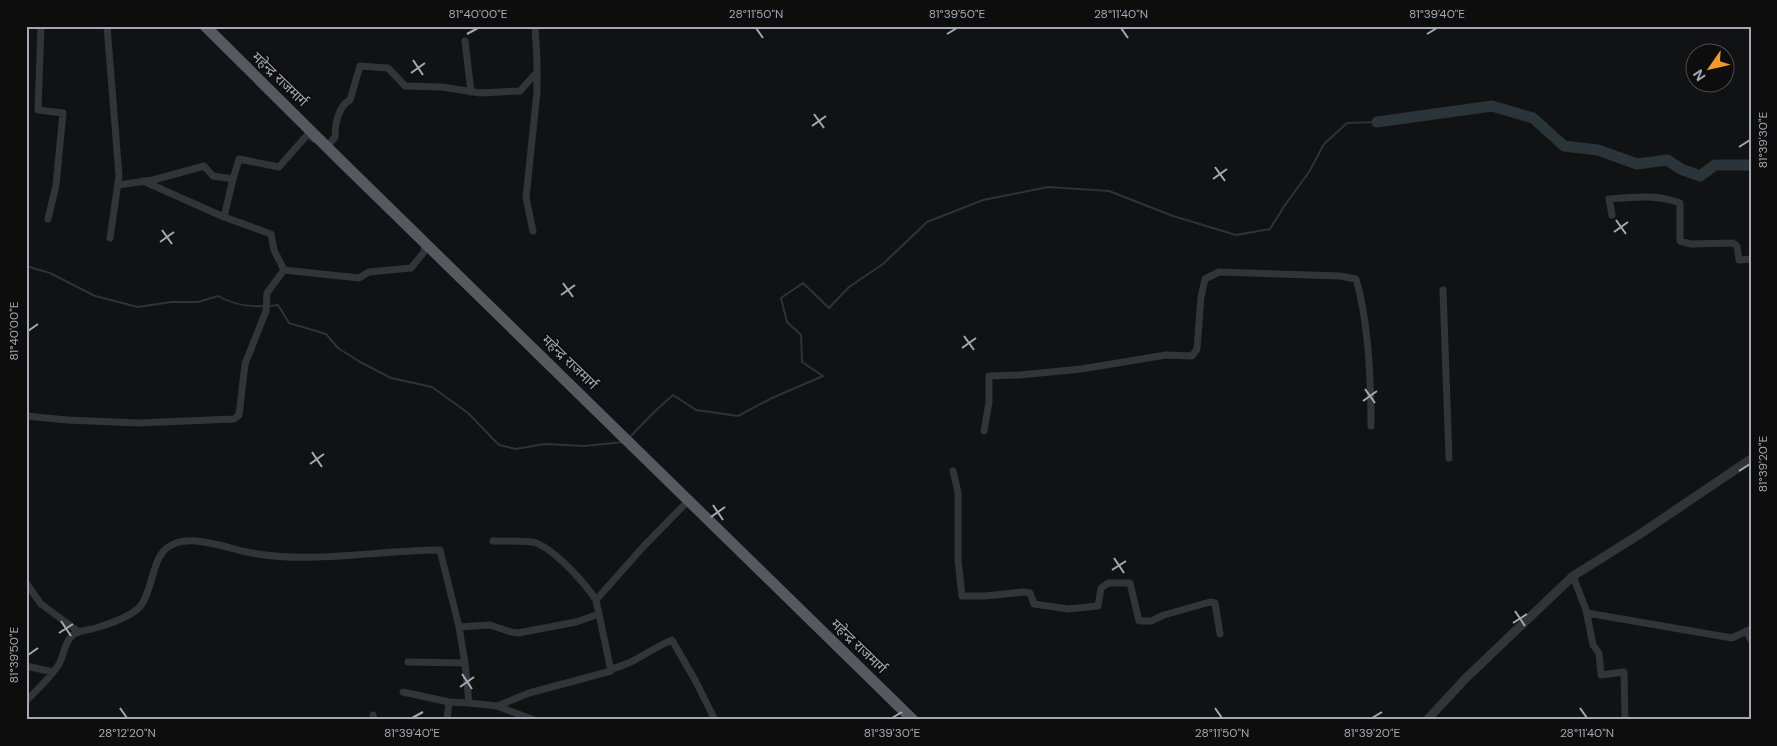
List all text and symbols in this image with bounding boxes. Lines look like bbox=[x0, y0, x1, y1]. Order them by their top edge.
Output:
text: 81°40'00"E bbox=[448, 6, 508, 22]
text: 28°11'50"N bbox=[729, 6, 783, 22]
text: 81°39'50"E bbox=[929, 6, 985, 22]
text: 28°11'40"N bbox=[1094, 6, 1148, 22]
text: 81°39'40"E bbox=[1409, 6, 1465, 22]
north arrow bbox=[1684, 42, 1734, 92]
street label: महेन्द्र राजमार्ग bbox=[248, 48, 313, 111]
text: N bbox=[1689, 66, 1710, 85]
text: 81°39'30"E bbox=[1755, 111, 1771, 168]
text: 81°40'00"E bbox=[6, 301, 22, 361]
street label: महेन्द्र राजमार्ग bbox=[538, 331, 603, 394]
text: 81°39'20"E bbox=[1755, 436, 1771, 492]
street label: महेन्द्र राजमार्ग bbox=[827, 615, 892, 678]
text: 81°39'50"E bbox=[6, 627, 22, 683]
text: 28°12'20"N bbox=[98, 725, 156, 741]
text: 81°39'40"E bbox=[384, 725, 440, 741]
text: 81°39'30"E bbox=[864, 725, 921, 741]
text: 28°11'50"N bbox=[1195, 725, 1249, 741]
text: 81°39'20"E bbox=[1344, 725, 1400, 741]
text: 28°11'40"N bbox=[1560, 725, 1614, 741]

